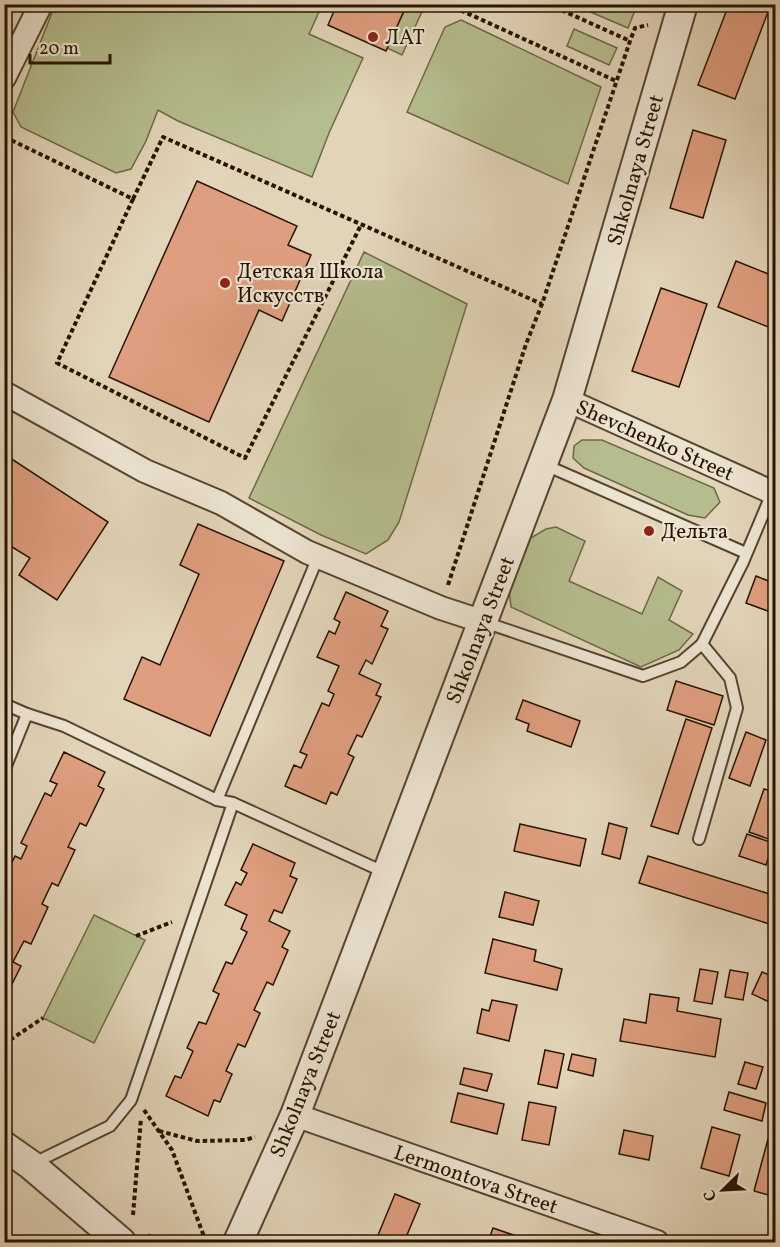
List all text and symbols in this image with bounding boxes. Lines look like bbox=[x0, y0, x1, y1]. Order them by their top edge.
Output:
place label: ЛАТ bbox=[385, 24, 425, 53]
scale bar bbox=[30, 27, 110, 65]
marker: ЛАТ bbox=[366, 30, 380, 44]
text: 20 m bbox=[39, 37, 79, 62]
street label: Shkolnaya Street bbox=[601, 91, 672, 249]
place label: Детская Школа Искусств bbox=[237, 258, 384, 311]
marker: Детская Школа Искусств bbox=[218, 276, 232, 290]
street label: Shevchenko Street bbox=[571, 394, 738, 489]
place label: Дельта bbox=[661, 518, 728, 547]
marker: Дельта bbox=[642, 524, 656, 538]
street label: Shkolnaya Street bbox=[440, 553, 523, 709]
street label: Shkolnaya Street bbox=[264, 1007, 349, 1162]
street label: Lermontova Street bbox=[390, 1139, 561, 1222]
north arrow bbox=[693, 1160, 753, 1220]
text: С bbox=[699, 1186, 723, 1204]

